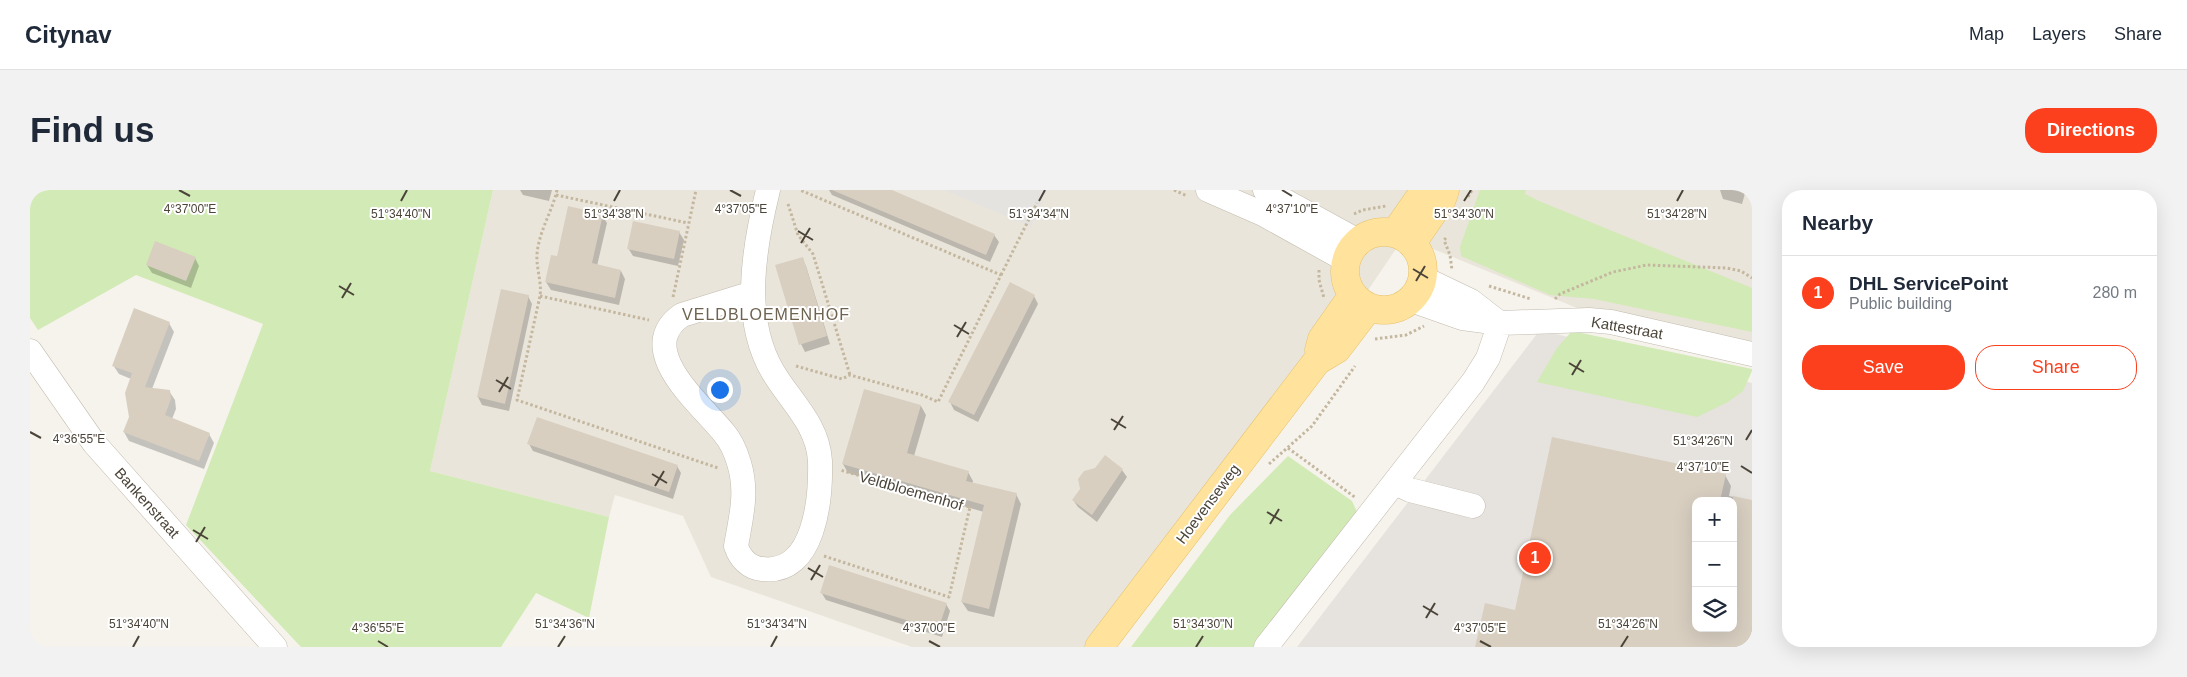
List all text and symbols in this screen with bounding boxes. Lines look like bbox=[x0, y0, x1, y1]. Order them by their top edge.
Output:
text: Citynav bbox=[25, 21, 112, 48]
text: Map bbox=[1969, 24, 2004, 44]
text: Layers bbox=[2032, 24, 2086, 44]
text: Share bbox=[2114, 24, 2162, 44]
button: Directions bbox=[2025, 108, 2157, 153]
text: Find us bbox=[30, 110, 154, 149]
text: 4°37'00"E bbox=[164, 202, 216, 216]
text: 4°37'05"E bbox=[715, 202, 767, 216]
text: 4°37'10"E bbox=[1266, 202, 1318, 216]
text: 51°34'40"N bbox=[371, 207, 431, 221]
text: 51°34'38"N bbox=[584, 207, 644, 221]
text: 51°34'34"N bbox=[1009, 207, 1069, 221]
text: 51°34'30"N bbox=[1434, 207, 1494, 221]
text: 51°34'28"N bbox=[1647, 207, 1707, 221]
text: Nearby bbox=[1802, 211, 1873, 234]
text: DHL ServicePoint bbox=[1849, 273, 2008, 294]
text: 1 bbox=[1814, 284, 1822, 301]
text: 280 m bbox=[2093, 284, 2137, 301]
text: Public building bbox=[1849, 295, 1952, 312]
district label: VELDBLOEMENHOF bbox=[682, 306, 850, 323]
street label: Kattestraat bbox=[1590, 313, 1665, 342]
button: Save bbox=[1802, 345, 1965, 390]
button: Share bbox=[1975, 345, 2137, 390]
your location bbox=[707, 377, 733, 403]
text: 4°36'55"E bbox=[53, 432, 105, 446]
text: 51°34'26"N bbox=[1673, 434, 1733, 448]
text: 4°37'10"E bbox=[1677, 460, 1729, 474]
street label: Hoevenseweg bbox=[1172, 461, 1243, 547]
street label: Bankenstraat bbox=[111, 464, 184, 542]
street label: Veldbloemenhof bbox=[857, 468, 966, 514]
map controls bbox=[1692, 497, 1737, 632]
button: + bbox=[1692, 497, 1737, 542]
pin: 1 bbox=[1519, 539, 1551, 577]
button: − bbox=[1692, 542, 1737, 587]
button: layers bbox=[1692, 587, 1737, 632]
text: 51°34'40"N bbox=[109, 617, 169, 631]
text: 51°34'36"N bbox=[535, 617, 595, 631]
text: 51°34'34"N bbox=[747, 617, 807, 631]
text: 51°34'30"N bbox=[1173, 617, 1233, 631]
text: 51°34'26"N bbox=[1598, 617, 1658, 631]
text: 4°36'55"E bbox=[352, 621, 404, 635]
text: 4°37'00"E bbox=[903, 621, 955, 635]
text: 4°37'05"E bbox=[1454, 621, 1506, 635]

